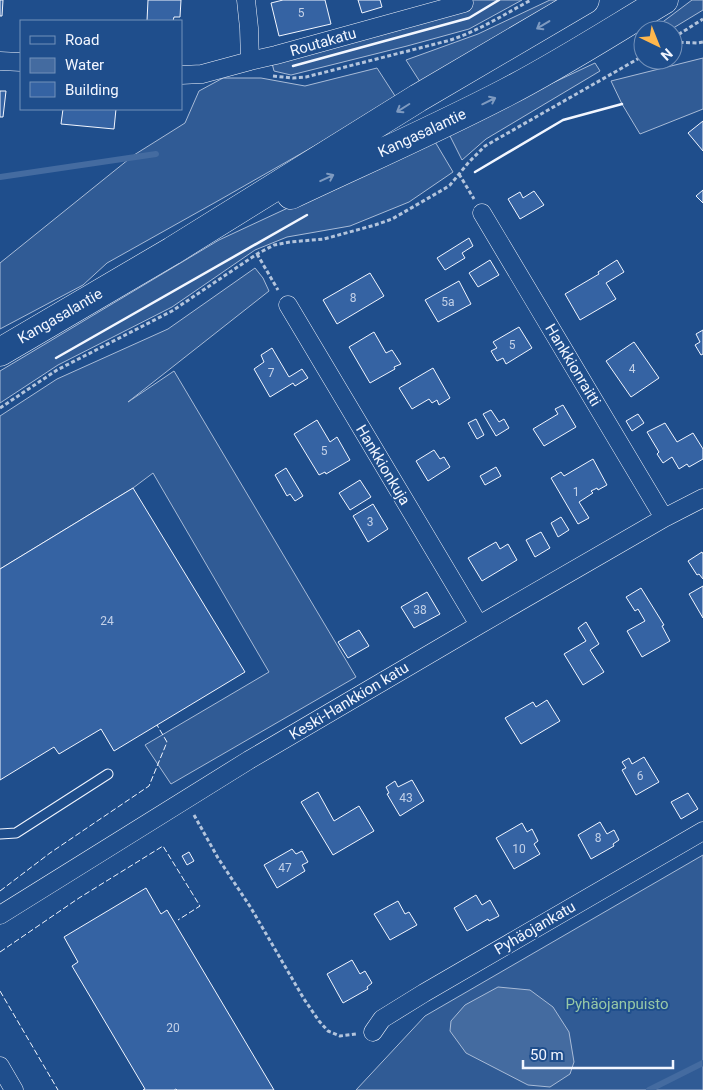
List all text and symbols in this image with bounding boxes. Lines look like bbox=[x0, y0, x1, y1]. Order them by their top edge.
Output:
house number: 5 bbox=[298, 6, 305, 20]
legend bbox=[20, 20, 182, 110]
one-way arrow bbox=[537, 20, 551, 30]
north arrow bbox=[633, 20, 683, 70]
street label: Routakatu bbox=[288, 24, 358, 60]
text: Road bbox=[65, 31, 99, 49]
text: N bbox=[658, 45, 676, 64]
text: Water bbox=[65, 56, 104, 74]
text: Building bbox=[65, 81, 119, 99]
one-way arrow bbox=[481, 96, 496, 105]
one-way arrow bbox=[397, 103, 411, 113]
street label: Kangasalantie bbox=[375, 105, 469, 161]
one-way arrow bbox=[319, 173, 334, 182]
street label: Kangasalantie bbox=[14, 284, 106, 348]
house number: 8 bbox=[350, 291, 357, 305]
house number: 5a bbox=[441, 295, 455, 309]
street label: Hankkionraitti bbox=[541, 321, 605, 409]
house number: 5 bbox=[509, 338, 516, 352]
house number: 4 bbox=[629, 362, 636, 376]
house number: 7 bbox=[268, 366, 275, 380]
street label: Hankkionkuja bbox=[352, 422, 414, 508]
house number: 5 bbox=[321, 444, 328, 458]
house number: 1 bbox=[573, 485, 579, 499]
house number: 3 bbox=[367, 515, 373, 529]
house number: 38 bbox=[413, 603, 427, 617]
house number: 24 bbox=[100, 614, 114, 628]
street label: Keski-Hankkion katu bbox=[286, 658, 412, 744]
house number: 6 bbox=[637, 769, 644, 783]
house number: 43 bbox=[399, 791, 413, 805]
house number: 8 bbox=[595, 831, 602, 845]
house number: 10 bbox=[512, 842, 526, 856]
house number: 47 bbox=[278, 861, 292, 875]
street label: Pyhäojankatu bbox=[491, 898, 579, 958]
park label: Pyhäojanpuisto bbox=[565, 995, 669, 1013]
house number: 20 bbox=[166, 1021, 180, 1035]
scale bar bbox=[523, 1038, 673, 1070]
text: 50 m bbox=[530, 1046, 564, 1064]

